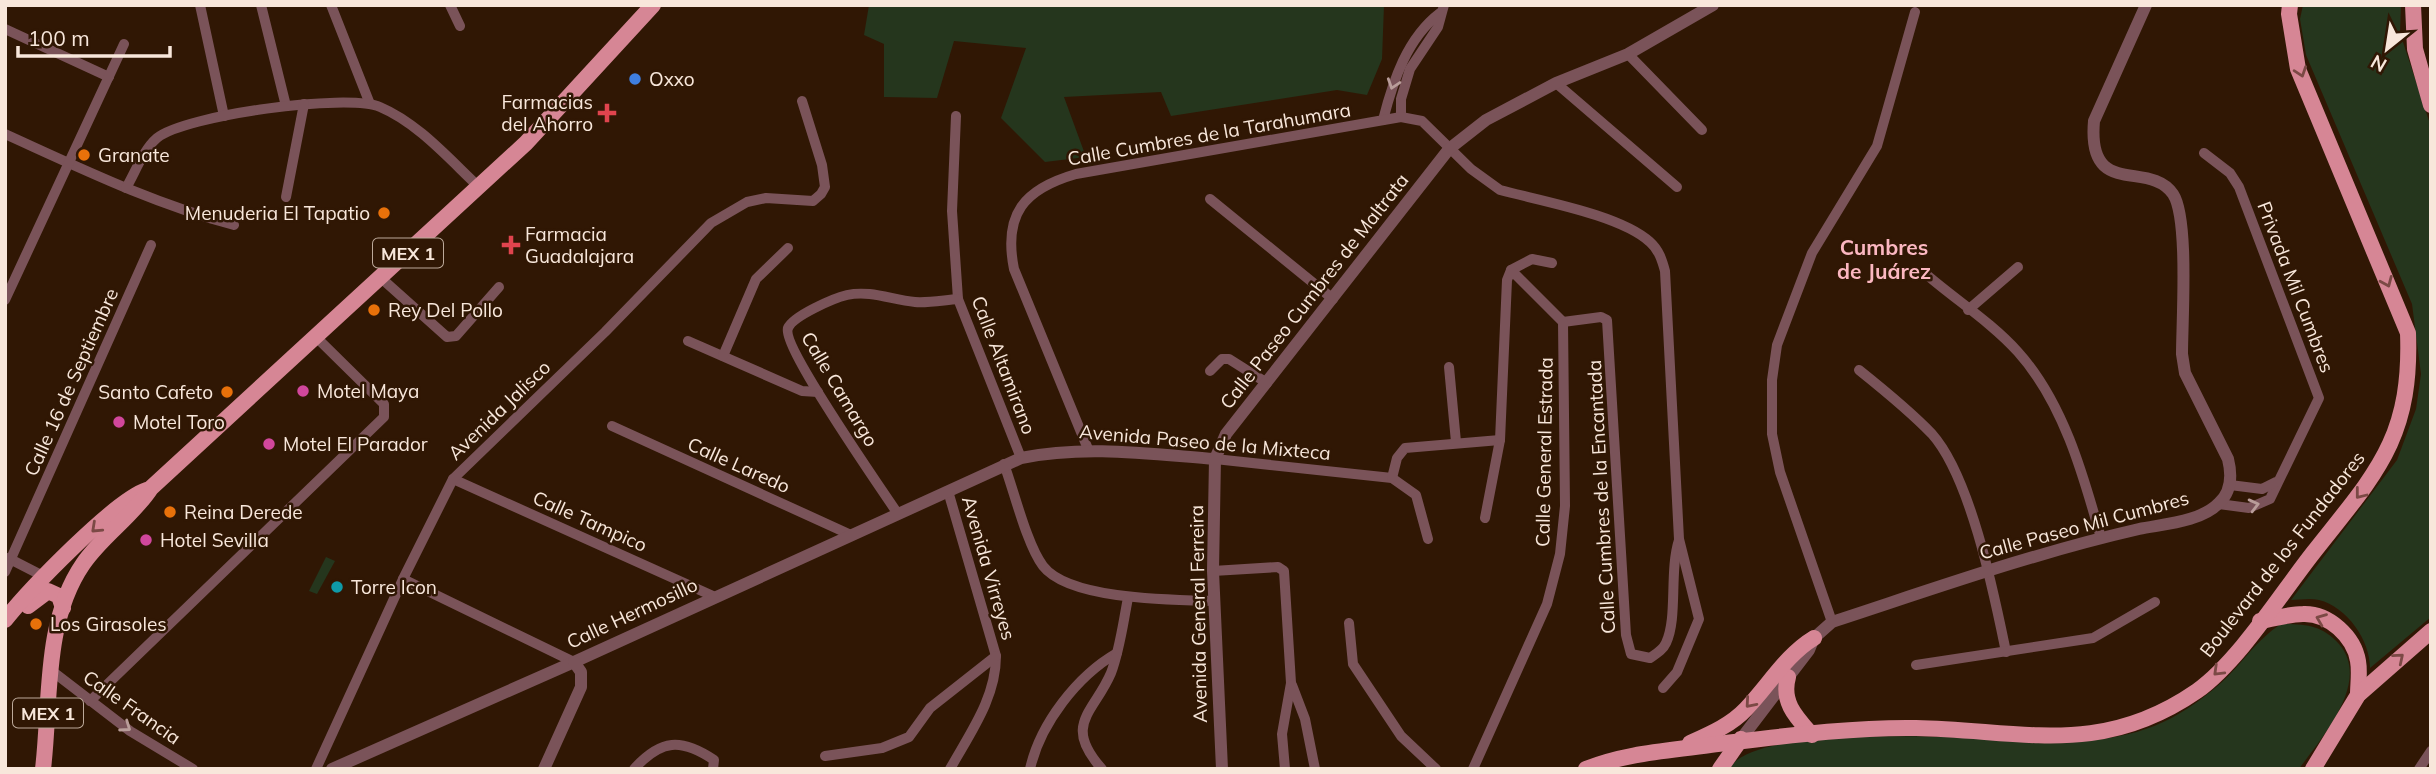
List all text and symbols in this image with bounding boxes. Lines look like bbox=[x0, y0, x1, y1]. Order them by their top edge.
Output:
scale bar bbox=[18, 14, 170, 58]
north arrow bbox=[2352, 14, 2422, 84]
text: 100 m bbox=[28, 25, 90, 51]
text: N bbox=[2366, 50, 2391, 78]
one-way arrow bbox=[2292, 66, 2307, 78]
place label: Oxxo bbox=[649, 67, 695, 91]
marker: Oxxo bbox=[627, 71, 643, 87]
one-way arrow bbox=[1387, 78, 1402, 90]
place label: Farmacias del Ahorro bbox=[501, 90, 593, 136]
street label: Calle Cumbres de la Tarahumara bbox=[1065, 97, 1353, 171]
marker: Farmacias del Ahorro bbox=[599, 105, 615, 121]
place label: Granate bbox=[98, 143, 170, 167]
marker: Granate bbox=[76, 147, 92, 163]
street label: Calle Paseo Cumbres de Maltrata bbox=[1215, 168, 1413, 414]
street label: Privada Mil Cumbres bbox=[2252, 198, 2340, 376]
place label: Menuderia El Tapatio bbox=[185, 201, 370, 225]
marker: Menuderia El Tapatio bbox=[376, 205, 392, 221]
place label: Farmacia Guadalajara bbox=[525, 222, 634, 268]
district label: Cumbres de Juárez bbox=[1837, 234, 1931, 284]
marker: Farmacia Guadalajara bbox=[503, 237, 519, 253]
road number: MEX 1 bbox=[373, 239, 443, 268]
one-way arrow bbox=[2379, 275, 2393, 288]
street label: Calle 16 de Septiembre bbox=[19, 284, 123, 480]
street label: Calle Altamirano bbox=[967, 292, 1041, 438]
place label: Rey Del Pollo bbox=[388, 298, 503, 322]
marker: Rey Del Pollo bbox=[366, 302, 382, 318]
street label: Calle Camargo bbox=[796, 327, 884, 451]
street label: Avenida Jalisco bbox=[443, 355, 555, 465]
street label: Calle General Estrada bbox=[1530, 357, 1558, 547]
street label: Calle Cumbres de la Encantada bbox=[1582, 359, 1620, 635]
place label: Motel Maya bbox=[317, 379, 419, 403]
place label: Santo Cafeto bbox=[98, 380, 213, 404]
marker: Motel Maya bbox=[295, 383, 311, 399]
marker: Santo Cafeto bbox=[219, 384, 235, 400]
place label: Motel Toro bbox=[133, 410, 225, 434]
marker: Motel Toro bbox=[111, 414, 127, 430]
street label: Avenida Paseo de la Mixteca bbox=[1078, 419, 1332, 465]
place label: Motel El Parador bbox=[283, 432, 428, 456]
street label: Calle Laredo bbox=[684, 432, 794, 498]
marker: Motel El Parador bbox=[261, 436, 277, 452]
street label: Boulevard de los Fundadores bbox=[2194, 446, 2370, 662]
street label: Calle Tampico bbox=[529, 485, 651, 557]
street label: Calle Paseo Mil Cumbres bbox=[1977, 485, 2191, 565]
one-way arrow bbox=[2355, 486, 2368, 498]
street label: Avenida Virreyes bbox=[957, 493, 1021, 643]
one-way arrow bbox=[2248, 499, 2260, 514]
place label: Reina Derede bbox=[184, 500, 303, 524]
marker: Reina Derede bbox=[162, 504, 178, 520]
street label: Avenida General Ferreira bbox=[1184, 505, 1212, 723]
one-way arrow bbox=[91, 520, 104, 532]
place label: Hotel Sevilla bbox=[160, 528, 269, 552]
marker: Hotel Sevilla bbox=[138, 532, 154, 548]
street label: Calle Hermosillo bbox=[563, 572, 701, 654]
place label: Torre Icon bbox=[351, 575, 437, 599]
marker: Torre Icon bbox=[329, 579, 345, 595]
place label: Los Girasoles bbox=[50, 612, 167, 636]
one-way arrow bbox=[2316, 613, 2328, 627]
marker: Los Girasoles bbox=[28, 616, 44, 632]
one-way arrow bbox=[2390, 654, 2403, 666]
one-way arrow bbox=[2213, 663, 2226, 676]
street label: Calle Francia bbox=[79, 665, 185, 749]
one-way arrow bbox=[1746, 695, 1758, 708]
road number: MEX 1 bbox=[13, 698, 83, 728]
one-way arrow bbox=[118, 719, 131, 731]

